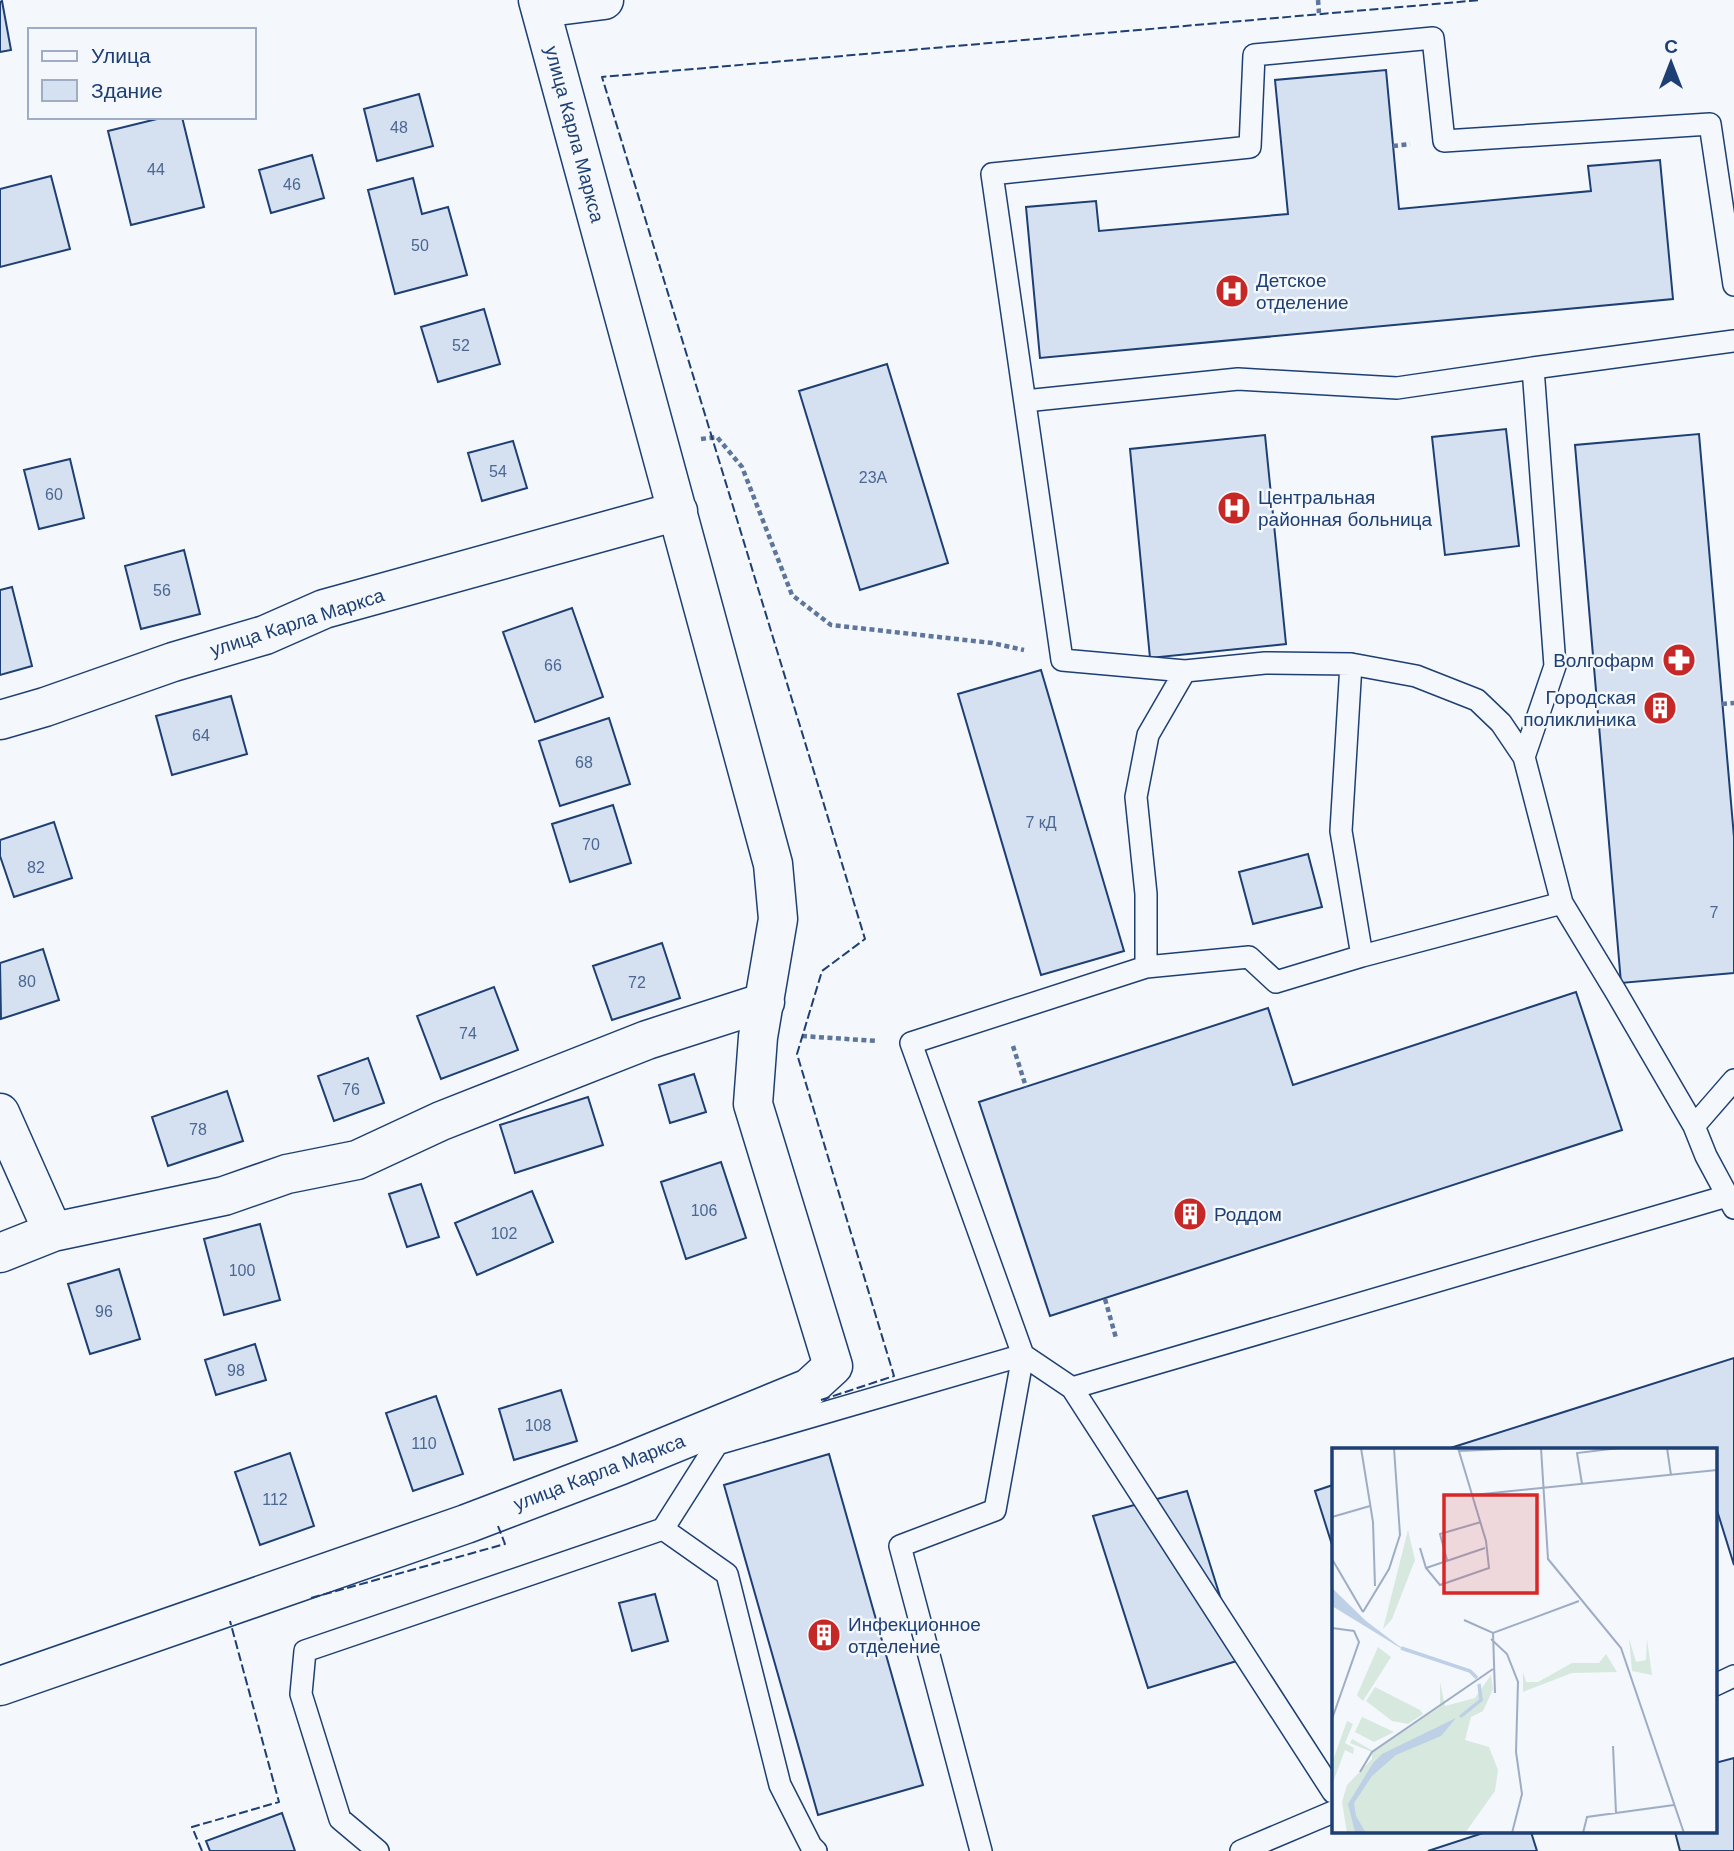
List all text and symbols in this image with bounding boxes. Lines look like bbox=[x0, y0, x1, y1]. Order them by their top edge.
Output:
legend bbox=[28, 28, 256, 119]
north arrow bbox=[1636, 28, 1706, 98]
text: С bbox=[1664, 36, 1678, 57]
text: Улица bbox=[91, 44, 151, 67]
street label: улица Карла Маркса bbox=[541, 44, 608, 225]
text: Здание bbox=[91, 79, 163, 102]
house number: 48 bbox=[390, 119, 408, 136]
house number: 44 bbox=[147, 161, 165, 178]
house number: 46 bbox=[283, 176, 301, 193]
house number: 50 bbox=[411, 237, 429, 254]
place label: Детское отделение bbox=[1256, 270, 1349, 313]
hospital icon: Детское отделение bbox=[1213, 272, 1251, 310]
house number: 52 bbox=[452, 337, 470, 354]
house number: 54 bbox=[489, 463, 507, 480]
house number: 23А bbox=[859, 469, 888, 486]
house number: 60 bbox=[45, 486, 63, 503]
place label: Центральная районная больница bbox=[1258, 487, 1432, 530]
hospital icon: Центральная районная больница bbox=[1215, 489, 1253, 527]
house number: 56 bbox=[153, 582, 171, 599]
street label: улица Карла Маркса bbox=[207, 584, 387, 661]
pharmacy icon: Волгофарм bbox=[1660, 641, 1698, 679]
place label: Волгофарм bbox=[1553, 650, 1654, 671]
house number: 66 bbox=[544, 657, 562, 674]
place label: Городская поликлиника bbox=[1523, 687, 1636, 730]
building icon: Городская поликлиника bbox=[1641, 689, 1679, 727]
house number: 64 bbox=[192, 727, 210, 744]
house number: 68 bbox=[575, 754, 593, 771]
house number: 7 кД bbox=[1025, 814, 1057, 831]
house number: 70 bbox=[582, 836, 600, 853]
house number: 82 bbox=[27, 859, 45, 876]
house number: 7 bbox=[1710, 904, 1719, 921]
house number: 80 bbox=[18, 973, 36, 990]
house number: 72 bbox=[628, 974, 646, 991]
house number: 74 bbox=[459, 1025, 477, 1042]
house number: 76 bbox=[342, 1081, 360, 1098]
house number: 78 bbox=[189, 1121, 207, 1138]
building icon: Роддом bbox=[1171, 1195, 1209, 1233]
house number: 106 bbox=[691, 1202, 717, 1219]
place label: Роддом bbox=[1214, 1204, 1282, 1225]
house number: 102 bbox=[491, 1225, 517, 1242]
house number: 100 bbox=[229, 1262, 255, 1279]
house number: 96 bbox=[95, 1303, 113, 1320]
house number: 98 bbox=[227, 1362, 245, 1379]
house number: 108 bbox=[525, 1417, 551, 1434]
street label: улица Карла Маркса bbox=[511, 1430, 688, 1515]
house number: 110 bbox=[411, 1435, 437, 1452]
inset map bbox=[1332, 1448, 1716, 1834]
house number: 112 bbox=[262, 1491, 288, 1508]
place label: Инфекционное отделение bbox=[848, 1614, 981, 1657]
building icon: Инфекционное отделение bbox=[805, 1616, 843, 1654]

